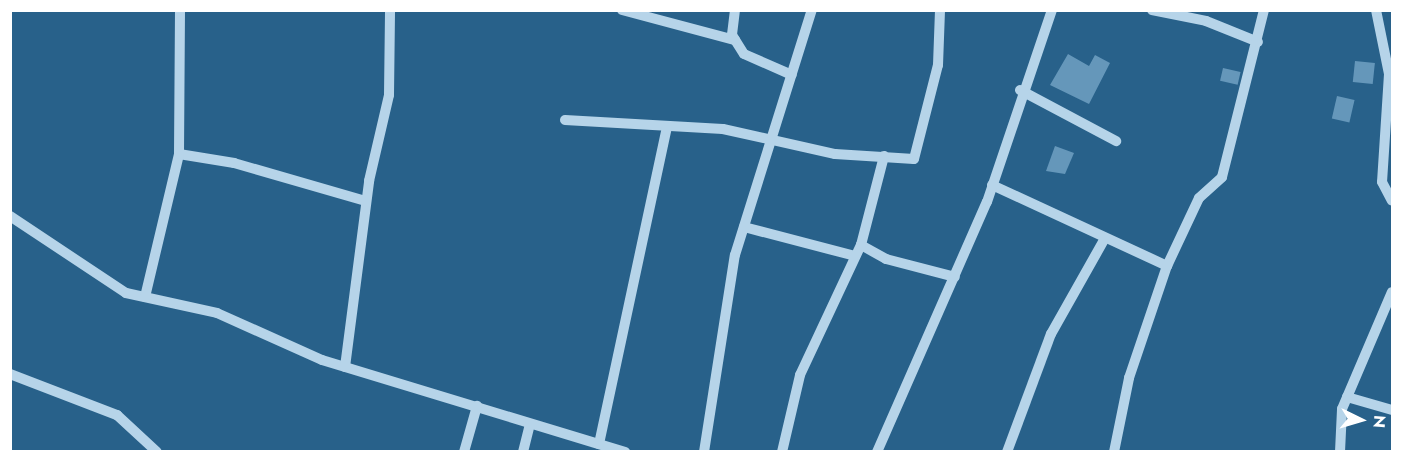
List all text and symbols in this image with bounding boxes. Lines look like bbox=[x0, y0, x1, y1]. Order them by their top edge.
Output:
north arrow bbox=[1331, 390, 1391, 450]
text: N bbox=[1367, 414, 1391, 429]

